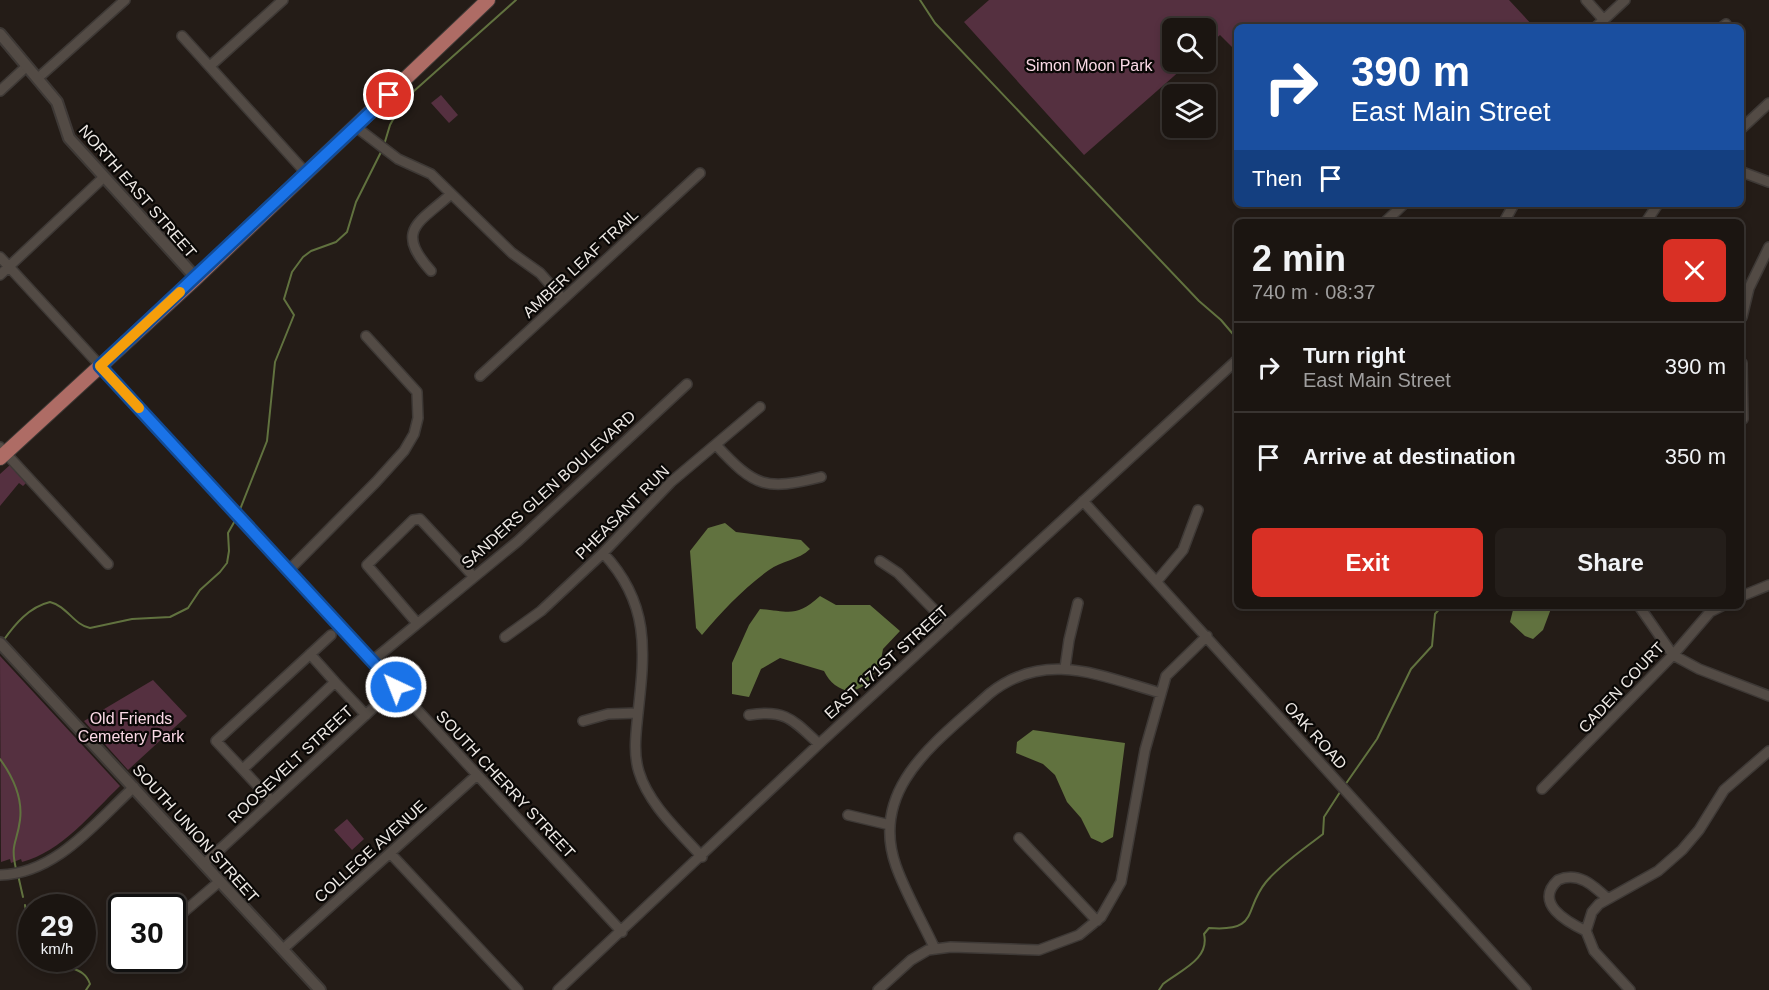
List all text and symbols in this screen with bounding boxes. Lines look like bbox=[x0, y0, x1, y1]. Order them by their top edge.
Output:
map controls bbox=[1162, 18, 1216, 138]
button: search bbox=[1162, 18, 1216, 72]
icon: right bbox=[1252, 48, 1330, 126]
text: 390 m bbox=[1351, 48, 1470, 95]
park label: Simon Moon Park bbox=[1025, 57, 1154, 74]
pin bbox=[363, 69, 414, 120]
icon: arrive bbox=[372, 78, 405, 111]
button: layers bbox=[1162, 84, 1216, 138]
text: East Main Street bbox=[1351, 97, 1551, 127]
street label: NORTH EAST STREET bbox=[75, 122, 200, 261]
icon: arrive bbox=[1314, 162, 1347, 195]
text: Then bbox=[1252, 166, 1302, 191]
street label: AMBER LEAF TRAIL bbox=[519, 206, 641, 321]
text: 2 min bbox=[1252, 238, 1346, 279]
button: close bbox=[1663, 239, 1726, 302]
text: 740 m · 08:37 bbox=[1252, 281, 1375, 303]
text: Turn right bbox=[1303, 343, 1405, 368]
icon: right bbox=[1252, 351, 1285, 384]
text: 390 m bbox=[1665, 354, 1726, 379]
text: East Main Street bbox=[1303, 369, 1451, 391]
street label: SANDERS GLEN BOULEVARD bbox=[458, 407, 638, 572]
icon: arrive bbox=[1252, 441, 1285, 474]
text: Arrive at destination bbox=[1303, 444, 1516, 469]
text: 350 m bbox=[1665, 444, 1726, 469]
street label: PHEASANT RUN bbox=[572, 462, 673, 563]
button: Exit bbox=[1252, 528, 1483, 597]
button: Share bbox=[1495, 528, 1726, 597]
street label: EAST 171ST STREET bbox=[821, 602, 952, 722]
street label: CADEN COURT bbox=[1575, 639, 1668, 736]
position arrow bbox=[364, 655, 428, 719]
street label: OAK ROAD bbox=[1281, 698, 1350, 772]
street label: ROOSEVELT STREET bbox=[225, 702, 356, 826]
street label: SOUTH CHERRY STREET bbox=[433, 707, 578, 862]
park label: Old Friends Cemetery Park bbox=[78, 710, 185, 745]
street label: SOUTH UNION STREET bbox=[129, 761, 262, 906]
street label: COLLEGE AVENUE bbox=[311, 797, 429, 906]
speed limit sign: 30 bbox=[108, 894, 186, 972]
text: 29 bbox=[40, 909, 74, 942]
text: km/h bbox=[41, 940, 73, 957]

